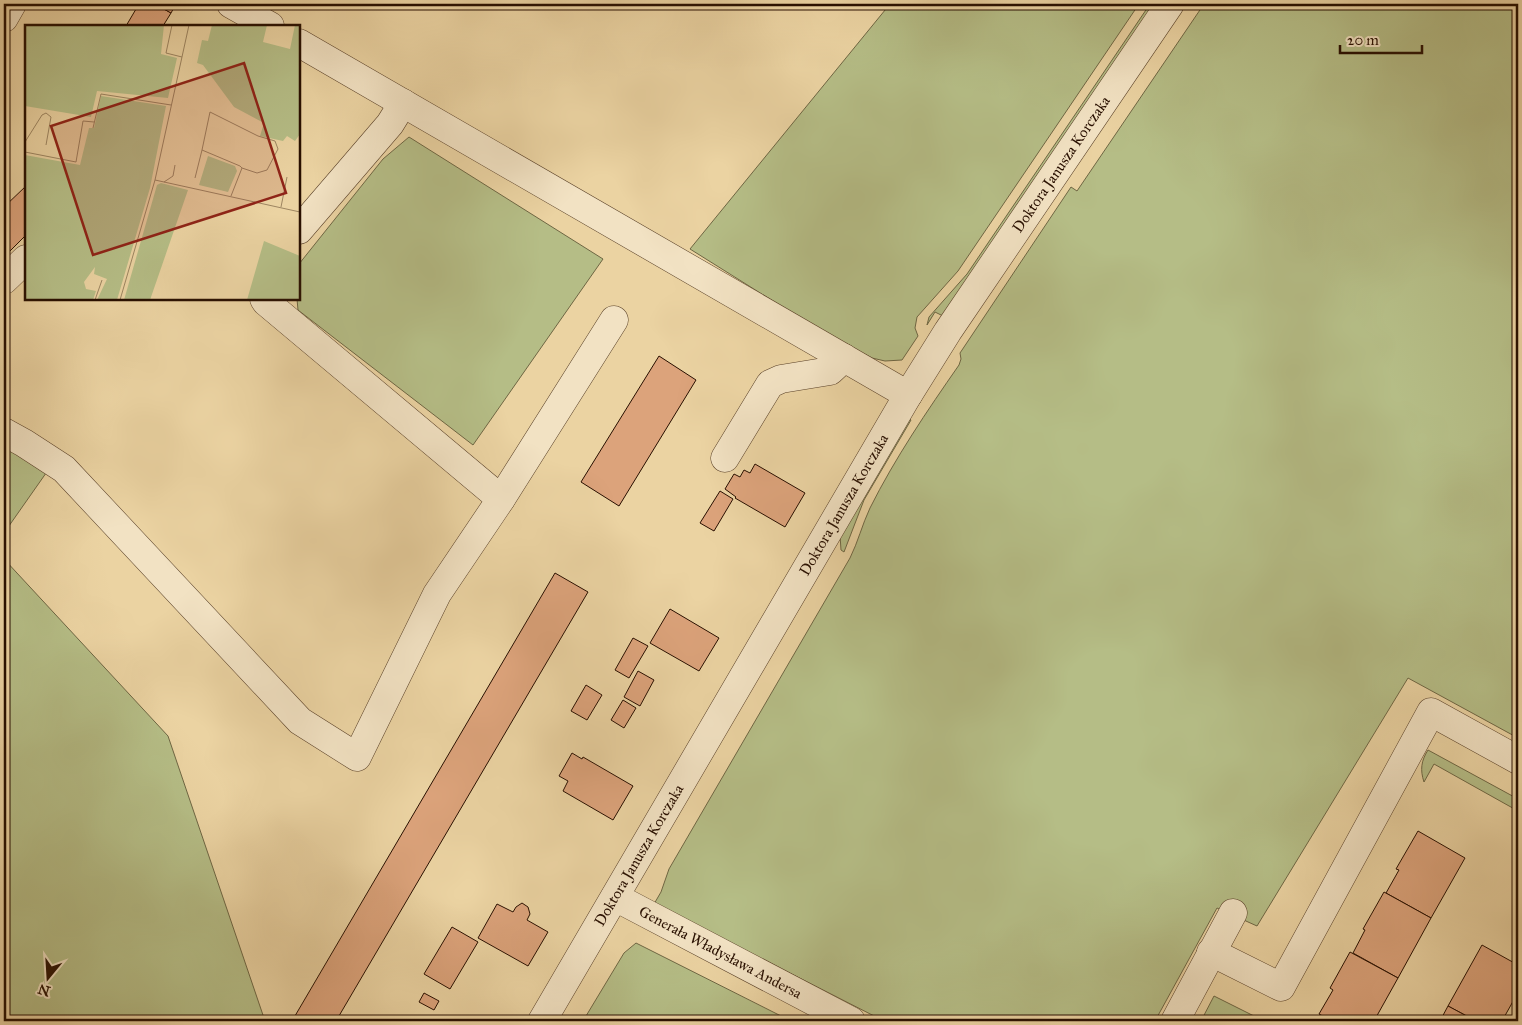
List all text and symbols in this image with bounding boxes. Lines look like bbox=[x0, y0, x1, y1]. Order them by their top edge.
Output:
scale bar bbox=[1340, 22, 1422, 54]
inset map bbox=[25, 25, 300, 300]
text: 20 m bbox=[1347, 31, 1379, 49]
street label: Doktora Janusza Korczaka bbox=[1008, 92, 1114, 236]
street label: Doktora Janusza Korczaka bbox=[795, 430, 893, 579]
street label: Doktora Janusza Korczaka bbox=[590, 781, 688, 929]
street label: Generała Władysława Andersa bbox=[636, 902, 805, 1003]
north arrow bbox=[22, 952, 72, 1002]
text: N bbox=[36, 980, 52, 1000]

